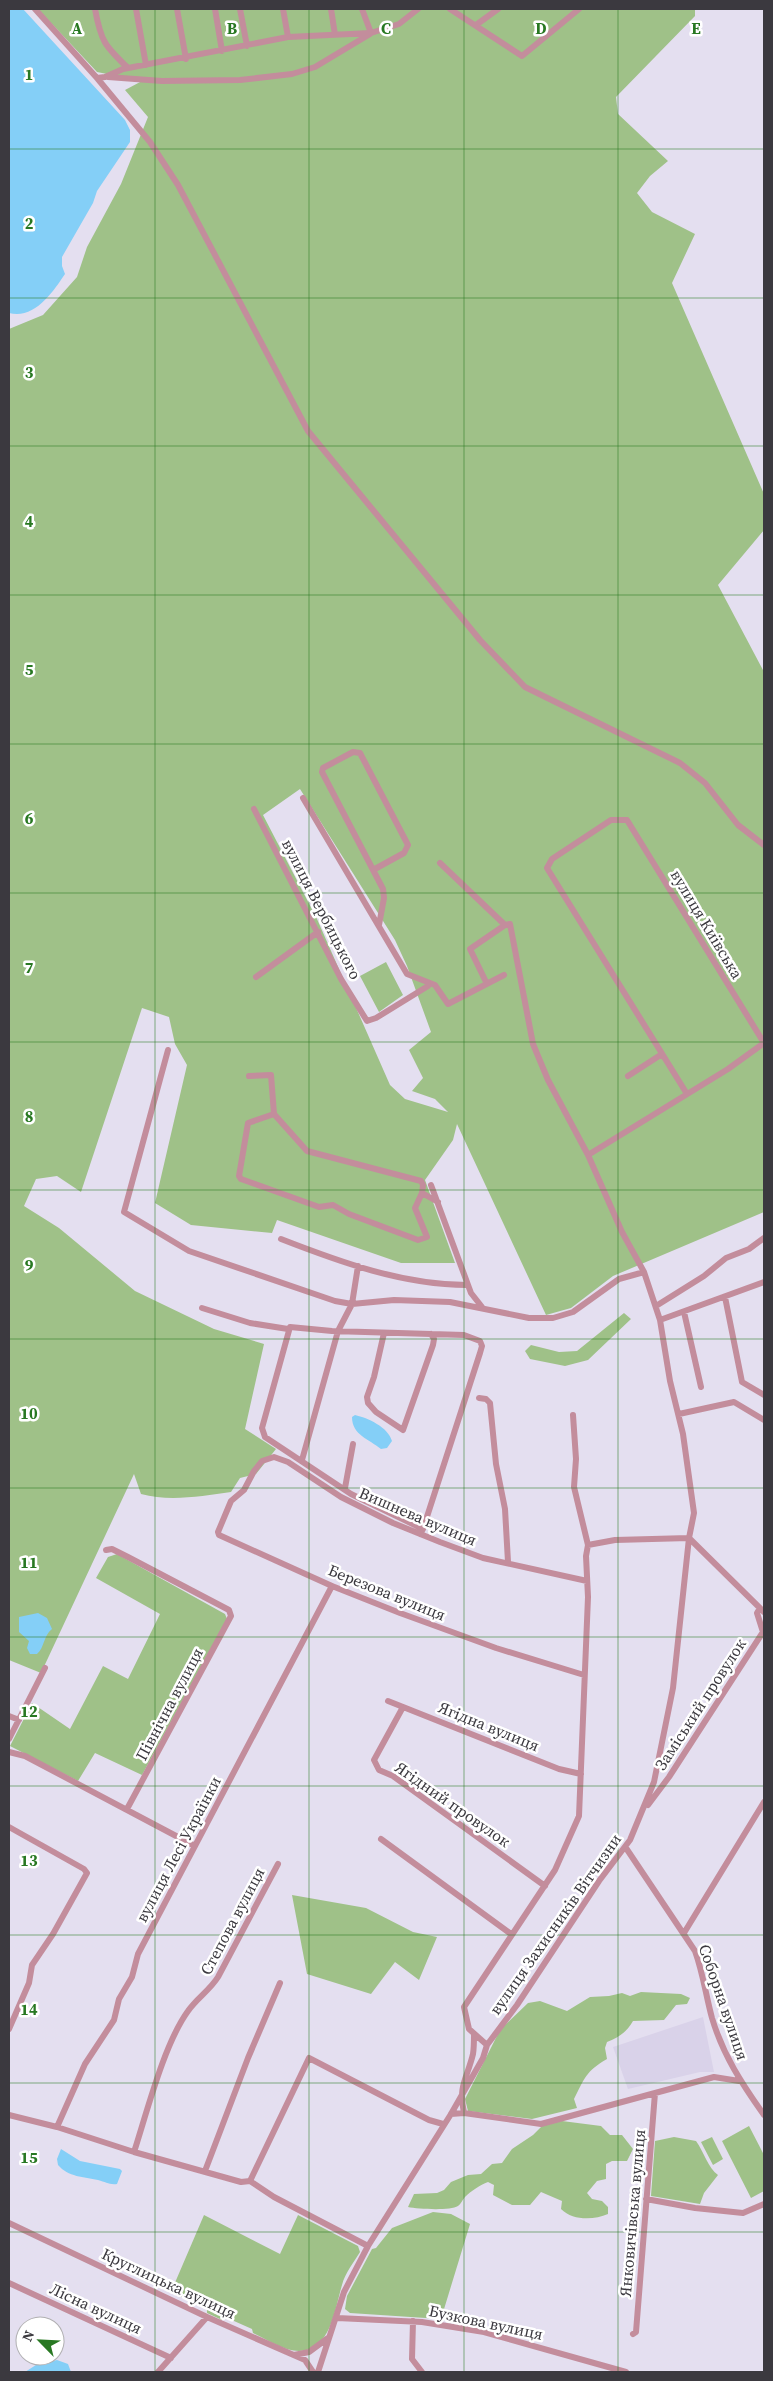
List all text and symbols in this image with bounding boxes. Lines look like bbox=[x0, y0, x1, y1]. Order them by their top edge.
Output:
text: A bbox=[72, 17, 83, 39]
text: B bbox=[227, 17, 238, 39]
text: C bbox=[381, 17, 391, 39]
text: D bbox=[535, 17, 547, 39]
text: E bbox=[691, 17, 701, 39]
text: 1 bbox=[25, 63, 33, 85]
text: 2 bbox=[25, 212, 34, 234]
text: 3 bbox=[25, 361, 34, 383]
text: 4 bbox=[25, 510, 34, 532]
text: 5 bbox=[25, 658, 34, 680]
text: 6 bbox=[25, 807, 34, 829]
street label: вулиця Вербицького bbox=[277, 835, 367, 983]
street label: вулиця Київська bbox=[666, 865, 749, 983]
text: 7 bbox=[25, 956, 34, 978]
text: 8 bbox=[25, 1105, 33, 1127]
text: 9 bbox=[25, 1254, 34, 1276]
text: 10 bbox=[20, 1402, 38, 1424]
street label: Вишнева вулиця bbox=[356, 1481, 480, 1551]
text: 11 bbox=[20, 1551, 38, 1573]
street label: Березова вулиця bbox=[325, 1558, 449, 1626]
street label: Заміський провулок bbox=[649, 1634, 751, 1774]
street label: Північна вулиця bbox=[130, 1644, 208, 1764]
street label: Ягідна вулиця bbox=[435, 1696, 543, 1756]
text: 12 bbox=[20, 1700, 38, 1722]
street label: Ягідний провулок bbox=[391, 1756, 515, 1852]
street label: вулиця Лесі Українки bbox=[130, 1772, 226, 1926]
street label: вулиця Захисників Вітчизни bbox=[484, 1829, 626, 2019]
text: 13 bbox=[20, 1849, 38, 1871]
street label: Степова вулиця bbox=[194, 1864, 270, 1978]
street label: Соборна вулиця bbox=[694, 1941, 754, 2063]
text: 14 bbox=[20, 1998, 38, 2020]
street label: Янковичівська вулиця bbox=[614, 2128, 650, 2298]
text: 15 bbox=[20, 2146, 38, 2168]
street label: Круглицька вулиця bbox=[98, 2242, 240, 2324]
street label: Лісна вулиця bbox=[46, 2277, 146, 2339]
street label: Бузкова вулиця bbox=[427, 2299, 545, 2345]
north arrow bbox=[15, 2316, 65, 2366]
text: N bbox=[17, 2327, 39, 2344]

